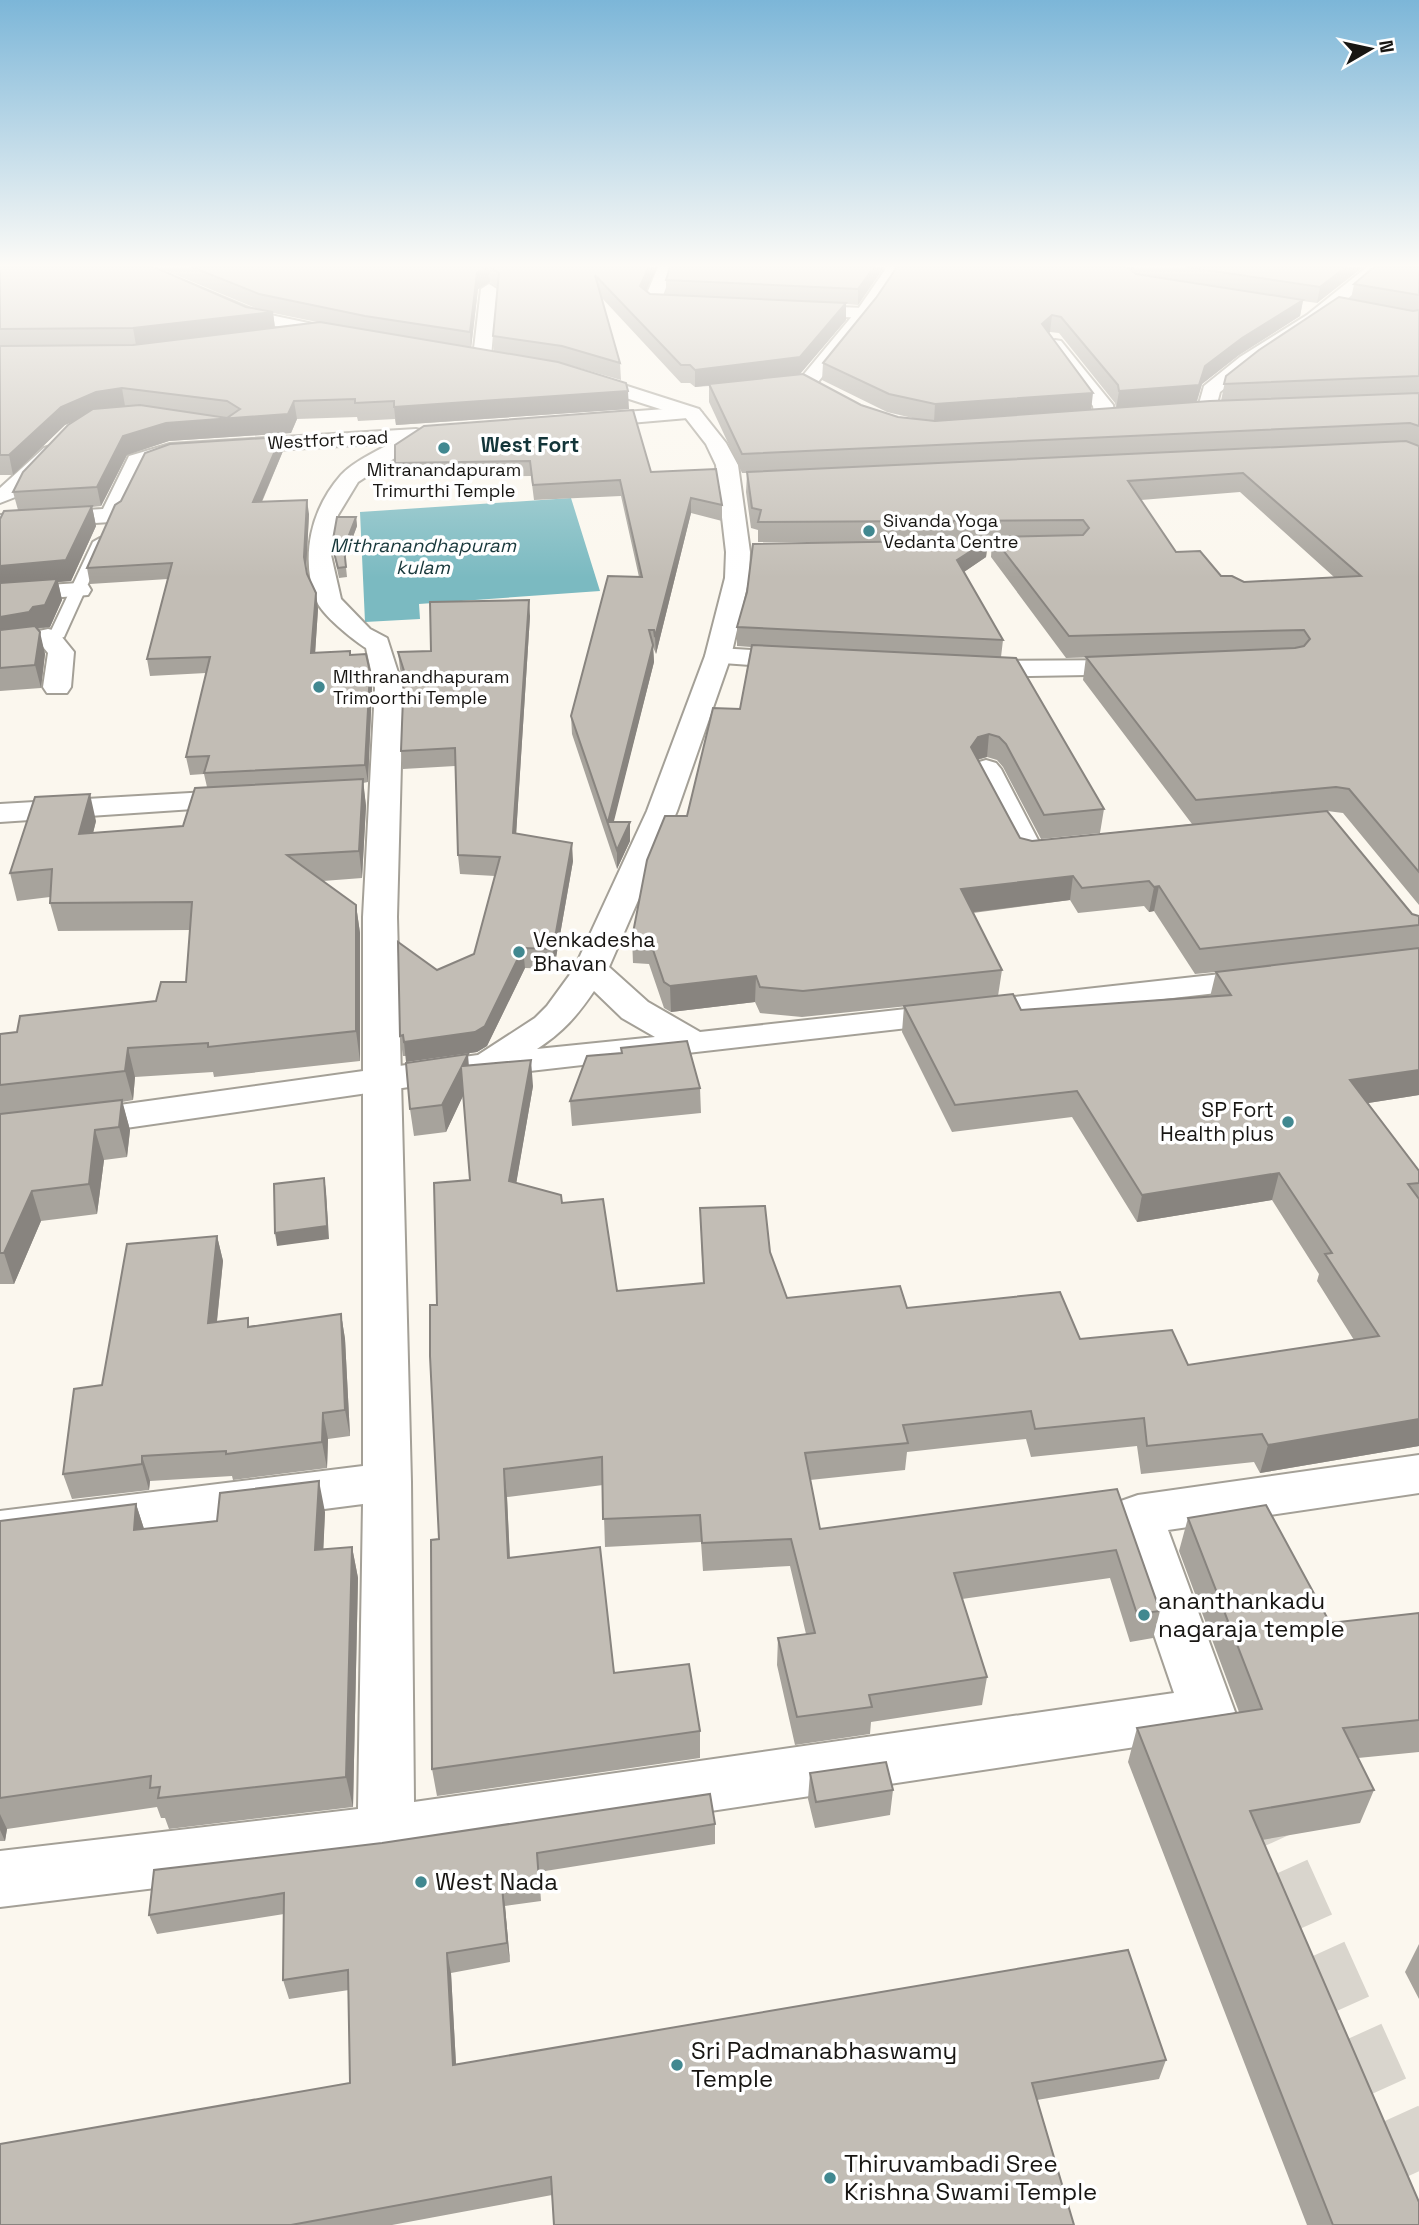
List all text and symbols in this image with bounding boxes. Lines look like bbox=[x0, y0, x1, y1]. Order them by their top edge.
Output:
north arrow bbox=[1335, 14, 1405, 84]
text: N bbox=[1373, 38, 1400, 55]
street label: Westfort road bbox=[267, 425, 389, 454]
district label: West Fort bbox=[481, 431, 579, 458]
marker: Mitranandapuram Trimurthi Temple bbox=[436, 440, 452, 456]
place label: Mitranandapuram Trimurthi Temple bbox=[367, 458, 521, 502]
place label: Sivanda Yoga Vedanta Centre bbox=[883, 509, 1018, 553]
marker: Sivanda Yoga Vedanta Centre bbox=[861, 523, 877, 539]
water label: Mithranandhapuram kulam bbox=[330, 533, 517, 580]
place label: MIthranandhapuram Trimoorthi Temple bbox=[333, 665, 509, 709]
marker: MIthranandhapuram Trimoorthi Temple bbox=[311, 679, 327, 695]
place label: Venkadesha Bhavan bbox=[533, 926, 655, 977]
marker: Venkadesha Bhavan bbox=[511, 944, 527, 960]
place label: SP Fort Health plus bbox=[1160, 1096, 1274, 1147]
marker: SP Fort Health plus bbox=[1280, 1114, 1296, 1130]
place label: ananthankadu nagaraja temple bbox=[1158, 1585, 1345, 1644]
marker: ananthankadu nagaraja temple bbox=[1136, 1607, 1152, 1623]
place label: West Nada bbox=[435, 1866, 558, 1897]
marker: West Nada bbox=[413, 1874, 429, 1890]
place label: Sri Padmanabhaswamy Temple bbox=[691, 2035, 957, 2094]
marker: Sri Padmanabhaswamy Temple bbox=[669, 2057, 685, 2073]
place label: Thiruvambadi Sree Krishna Swami Temple bbox=[844, 2148, 1097, 2207]
marker: Thiruvambadi Sree Krishna Swami Temple bbox=[822, 2170, 838, 2186]

